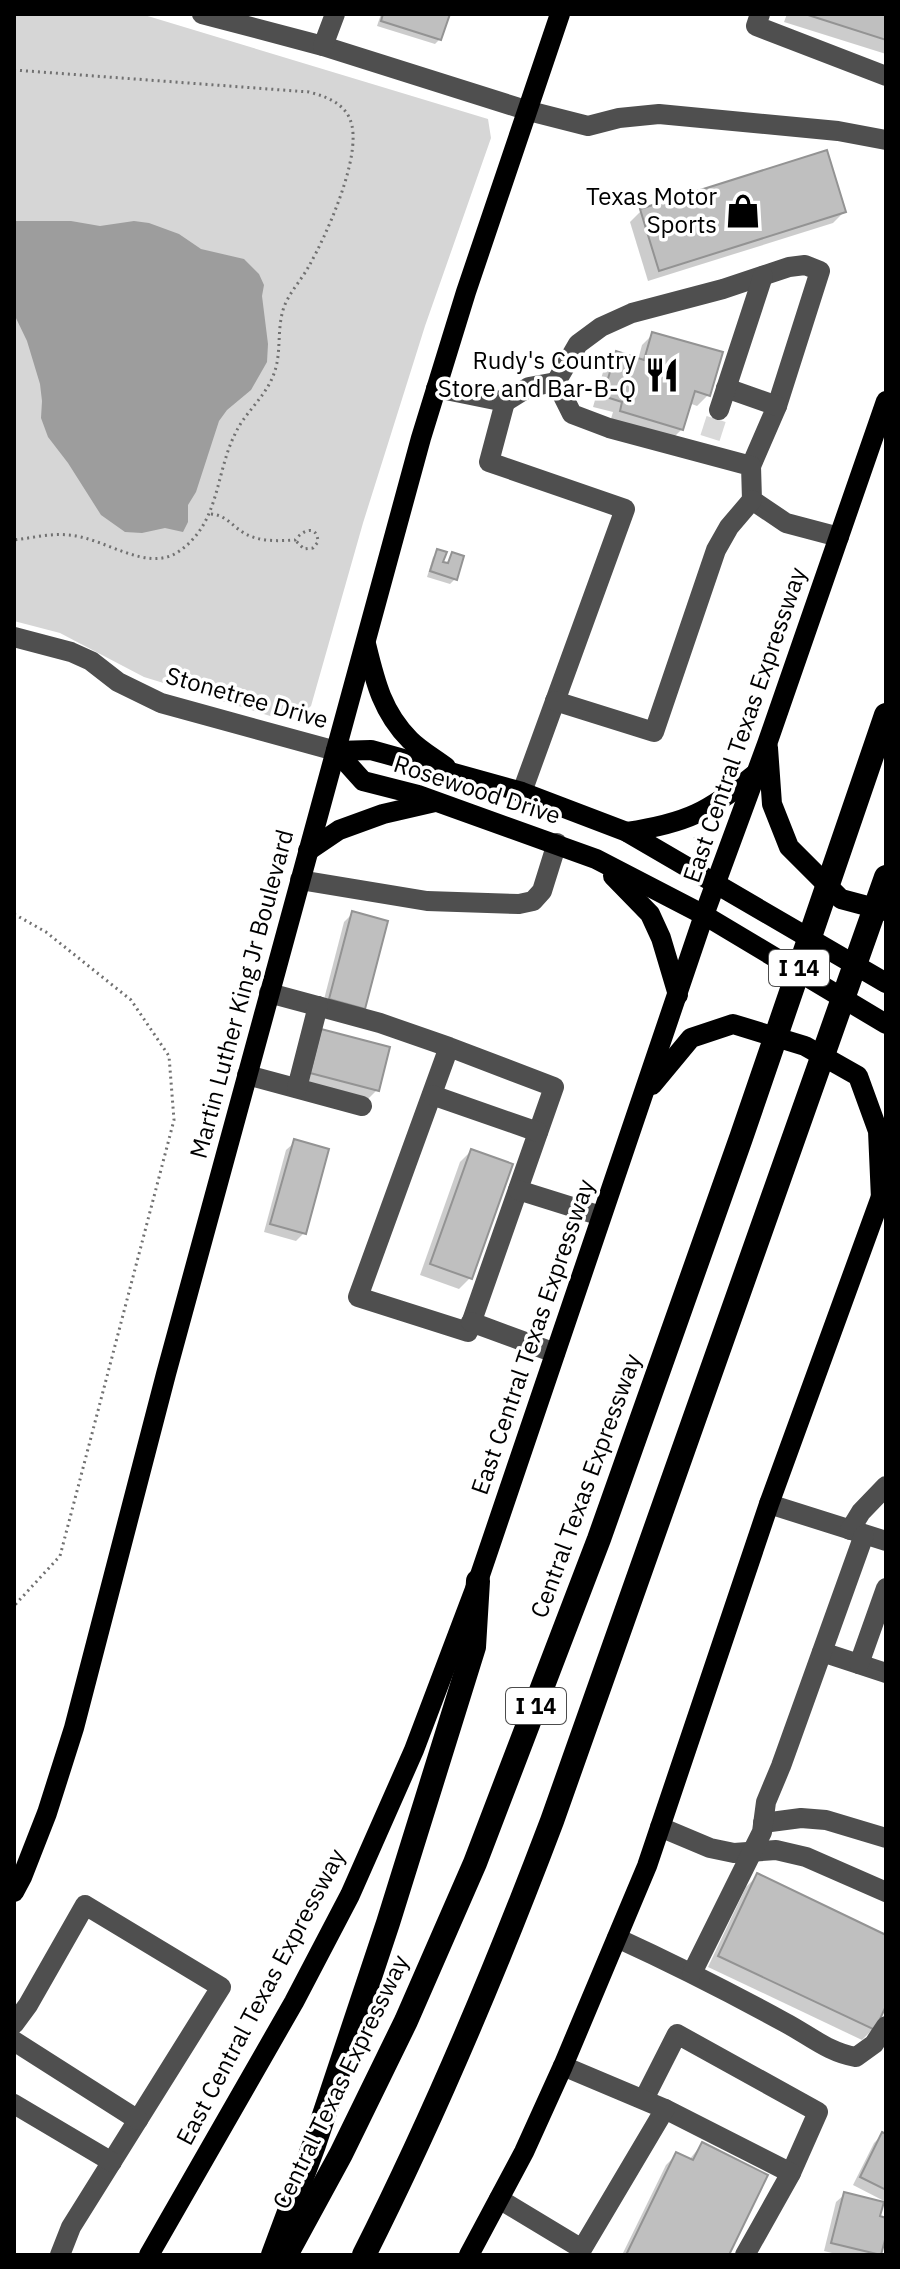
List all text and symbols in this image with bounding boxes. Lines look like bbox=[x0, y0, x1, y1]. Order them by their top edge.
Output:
place label: Texas Motor Sports bbox=[586, 180, 717, 240]
shop icon: Texas Motor Sports bbox=[724, 192, 762, 230]
place label: Rudy's Country Store and Bar-B-Q bbox=[438, 344, 636, 404]
restaurant icon: Rudy's Country Store and Bar-B-Q bbox=[643, 356, 681, 394]
street label: East Central Texas Expressway bbox=[675, 563, 813, 887]
street label: Stonetree Drive bbox=[162, 659, 332, 735]
street label: Rosewood Drive bbox=[390, 747, 565, 831]
street label: Martin Luther King Jr Boulevard bbox=[182, 826, 300, 1162]
road number: I 14 bbox=[769, 950, 829, 986]
street label: East Central Texas Expressway bbox=[465, 1176, 601, 1498]
street label: Central Texas Expressway bbox=[525, 1350, 647, 1622]
road number: I 14 bbox=[506, 1688, 566, 1724]
street label: East Central Texas Expressway bbox=[170, 1844, 352, 2150]
street label: Central Texas Expressway bbox=[267, 1950, 415, 2214]

